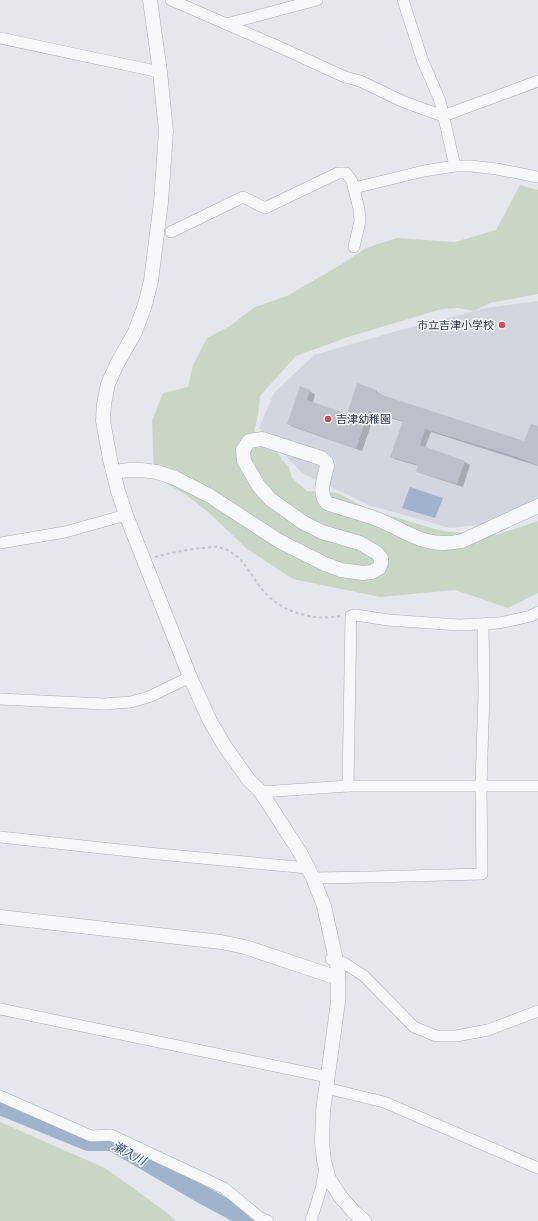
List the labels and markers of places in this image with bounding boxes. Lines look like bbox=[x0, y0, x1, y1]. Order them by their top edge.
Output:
place label: 市立吉津小学校 bbox=[417, 318, 494, 332]
marker: 市立吉津小学校 bbox=[497, 320, 507, 330]
place label: 吉津幼稚園 bbox=[336, 412, 391, 426]
marker: 吉津幼稚園 bbox=[323, 414, 333, 424]

